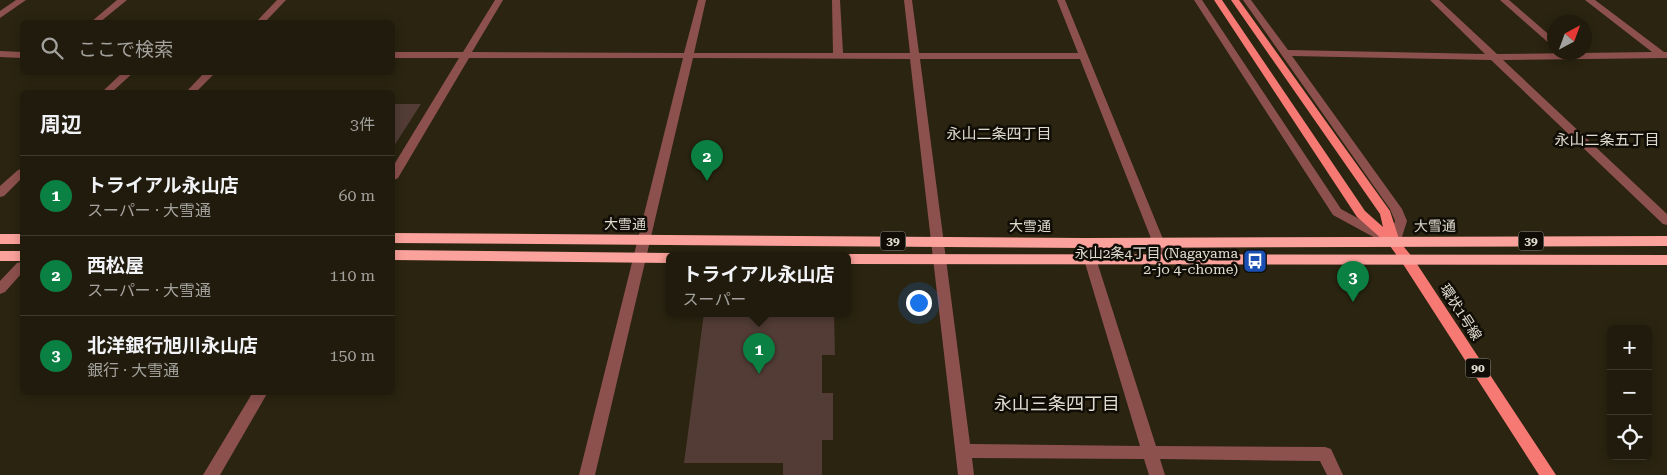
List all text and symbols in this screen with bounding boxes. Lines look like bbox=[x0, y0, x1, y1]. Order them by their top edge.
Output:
north arrow bbox=[1547, 15, 1592, 60]
search box bbox=[20, 20, 395, 75]
icon: search bbox=[38, 34, 66, 62]
text: ここで検索 bbox=[78, 38, 173, 61]
text: 周辺 bbox=[40, 113, 82, 137]
text: 3件 bbox=[350, 115, 375, 134]
district label: 永山二条四丁目 bbox=[946, 125, 1052, 143]
district label: 永山二条五丁目 bbox=[1554, 131, 1660, 149]
pin: 2 bbox=[691, 140, 723, 181]
text: トライアル永山店 bbox=[87, 174, 239, 197]
text: 1 bbox=[52, 186, 60, 205]
text: 60 m bbox=[338, 186, 375, 205]
text: スーパー · 大雪通 bbox=[87, 201, 211, 220]
street label: 大雪通 bbox=[604, 216, 646, 232]
street label: 大雪通 bbox=[1009, 218, 1051, 234]
street label: 大雪通 bbox=[1414, 218, 1456, 234]
road number: 39 bbox=[880, 232, 906, 250]
road number: 39 bbox=[1518, 232, 1544, 250]
place label: 永山2条4丁目 (Nagayama 2-jo 4-chome) bbox=[1075, 245, 1238, 277]
bus stop icon: 永山2条4丁目 (Nagayama 2-jo 4-chome) bbox=[1242, 248, 1268, 274]
popup bbox=[666, 252, 851, 317]
text: 西松屋 bbox=[87, 254, 144, 277]
pin: 3 bbox=[1337, 261, 1369, 302]
text: トライアル永山店 bbox=[683, 263, 834, 286]
text: 2 bbox=[52, 266, 60, 285]
text: 110 m bbox=[329, 266, 375, 285]
text: スーパー · 大雪通 bbox=[87, 281, 211, 300]
street label: 環状1号線 bbox=[1437, 281, 1485, 343]
text: スーパー bbox=[683, 290, 746, 309]
your location bbox=[906, 290, 932, 316]
map controls bbox=[1607, 325, 1652, 460]
button: + bbox=[1607, 325, 1652, 370]
pin: 1 bbox=[743, 333, 775, 374]
text: 北洋銀行旭川永山店 bbox=[87, 334, 258, 357]
text: 3 bbox=[52, 346, 60, 365]
text: 150 m bbox=[329, 346, 375, 365]
road number: 90 bbox=[1466, 358, 1490, 378]
text: 銀行 · 大雪通 bbox=[87, 361, 179, 380]
button: − bbox=[1607, 370, 1652, 415]
district label: 永山三条四丁目 bbox=[994, 393, 1120, 414]
button: locate bbox=[1607, 415, 1652, 460]

